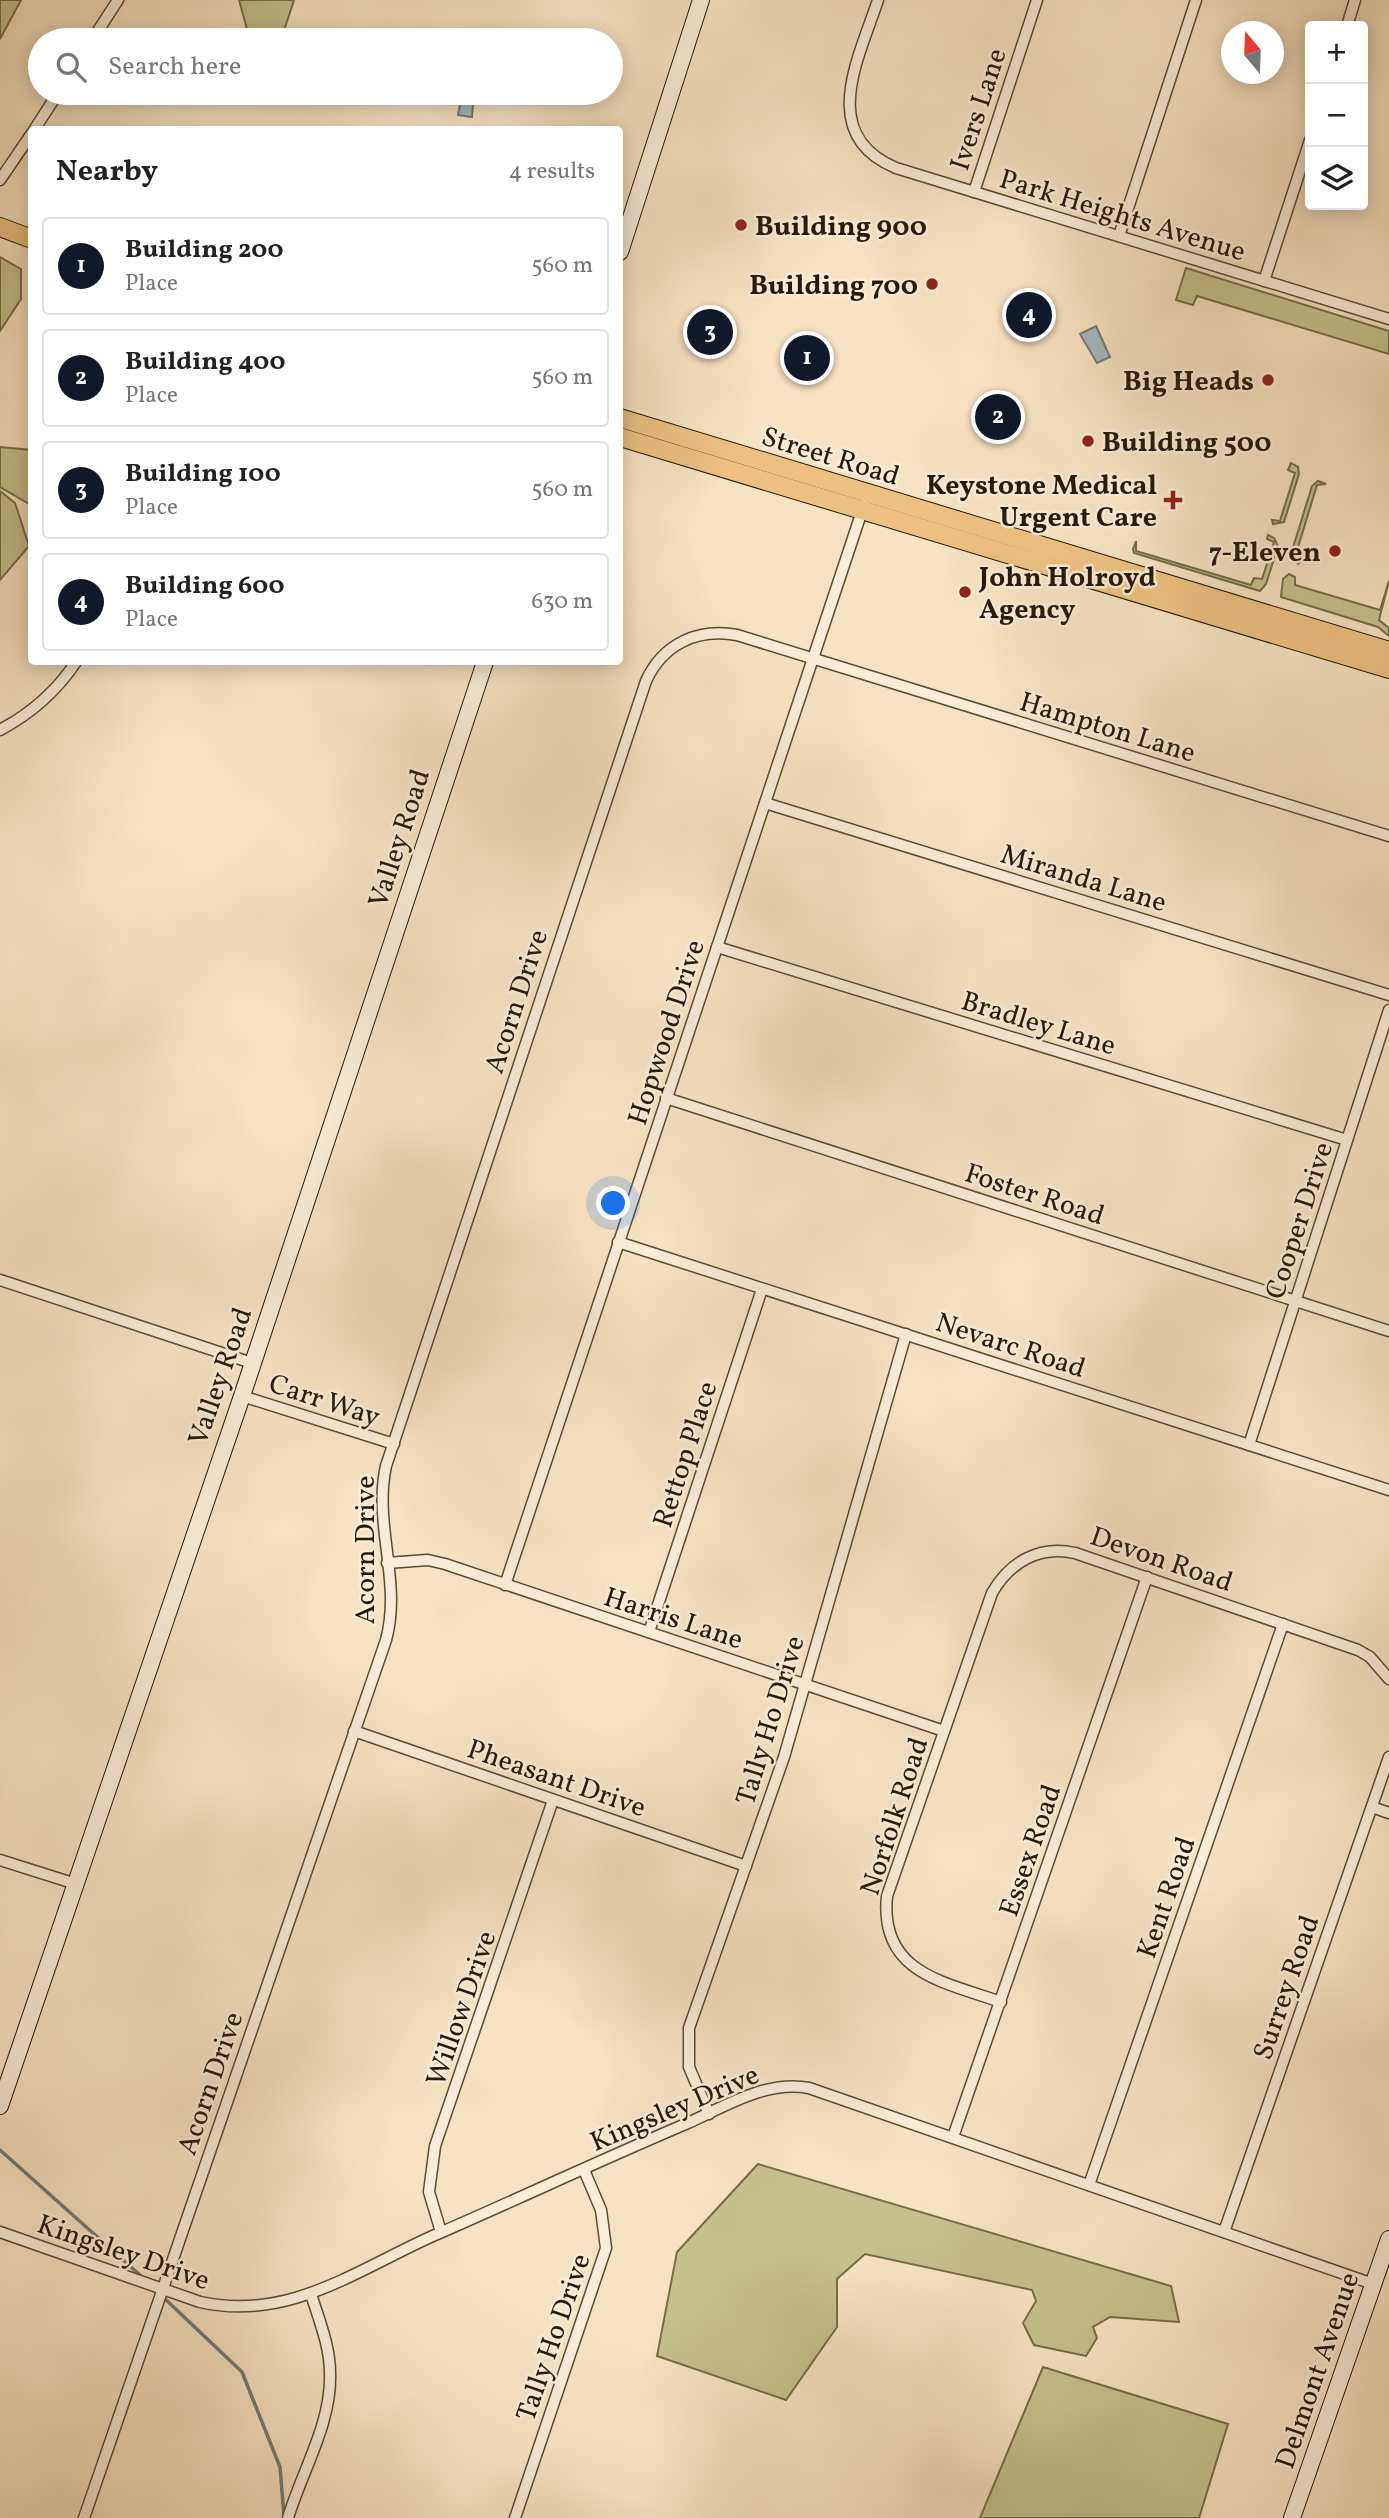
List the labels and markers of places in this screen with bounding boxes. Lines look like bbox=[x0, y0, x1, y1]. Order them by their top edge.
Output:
place label: Building 900 bbox=[755, 208, 927, 247]
marker: Building 900 bbox=[733, 217, 749, 233]
place label: Building 700 bbox=[749, 267, 918, 306]
marker: Building 700 bbox=[924, 276, 940, 292]
pin: 4 bbox=[1006, 289, 1052, 341]
pin: 3 bbox=[687, 306, 733, 358]
pin: 1 bbox=[784, 332, 830, 384]
place label: Big Heads bbox=[1123, 363, 1254, 402]
marker: Big Heads bbox=[1260, 372, 1276, 388]
pin: 2 bbox=[975, 391, 1021, 443]
place label: Building 500 bbox=[1102, 424, 1272, 463]
marker: Building 500 bbox=[1080, 433, 1096, 449]
place label: Keystone Medical Urgent Care bbox=[926, 467, 1157, 538]
marker: Keystone Medical Urgent Care bbox=[1163, 490, 1183, 510]
place label: 7-Eleven bbox=[1209, 534, 1321, 573]
marker: 7-Eleven bbox=[1327, 543, 1343, 559]
place label: John Holroyd Agency bbox=[978, 559, 1156, 630]
marker: John Holroyd Agency bbox=[957, 584, 973, 600]

